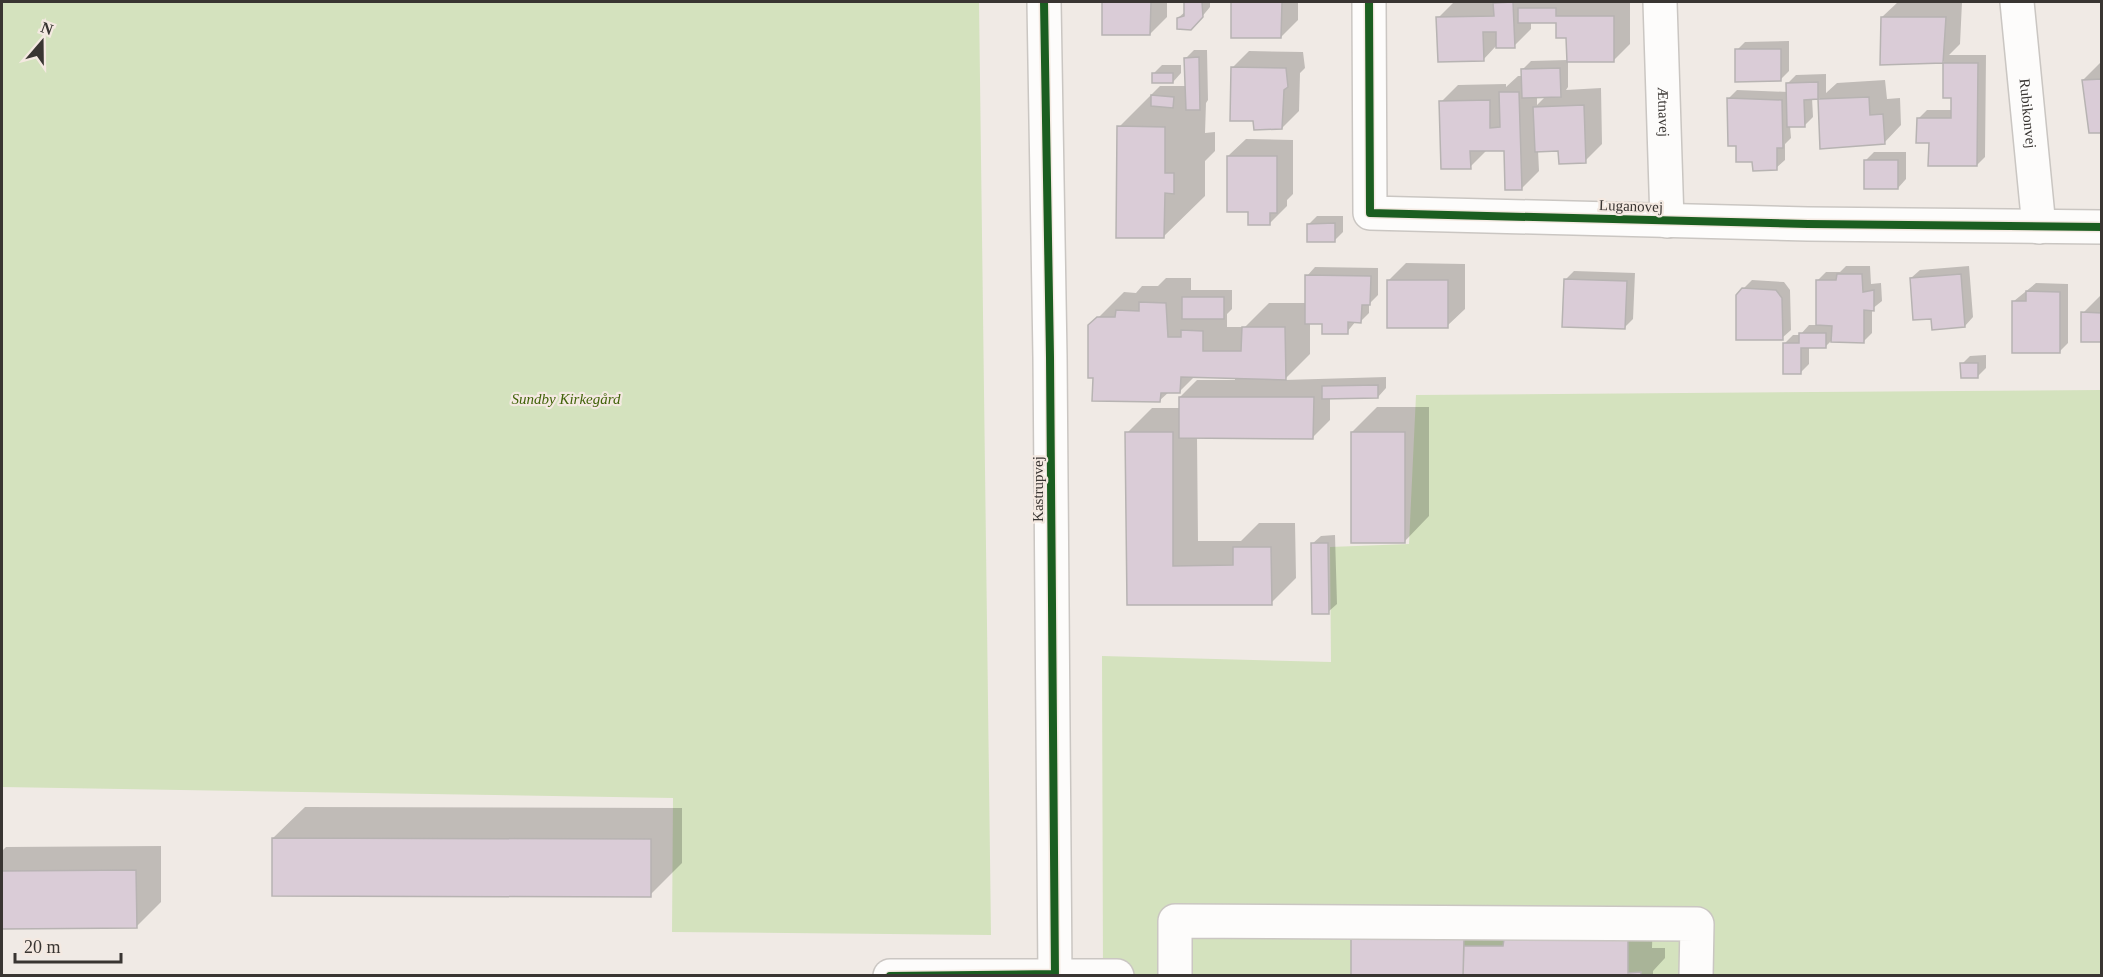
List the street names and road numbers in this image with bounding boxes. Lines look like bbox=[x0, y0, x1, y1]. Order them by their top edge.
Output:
street label: Rubikonvej bbox=[2017, 78, 2039, 149]
street label: Ætnavej bbox=[1655, 87, 1672, 137]
street label: Luganovej bbox=[1599, 197, 1663, 215]
street label: Kastrupvej bbox=[1030, 456, 1046, 522]

